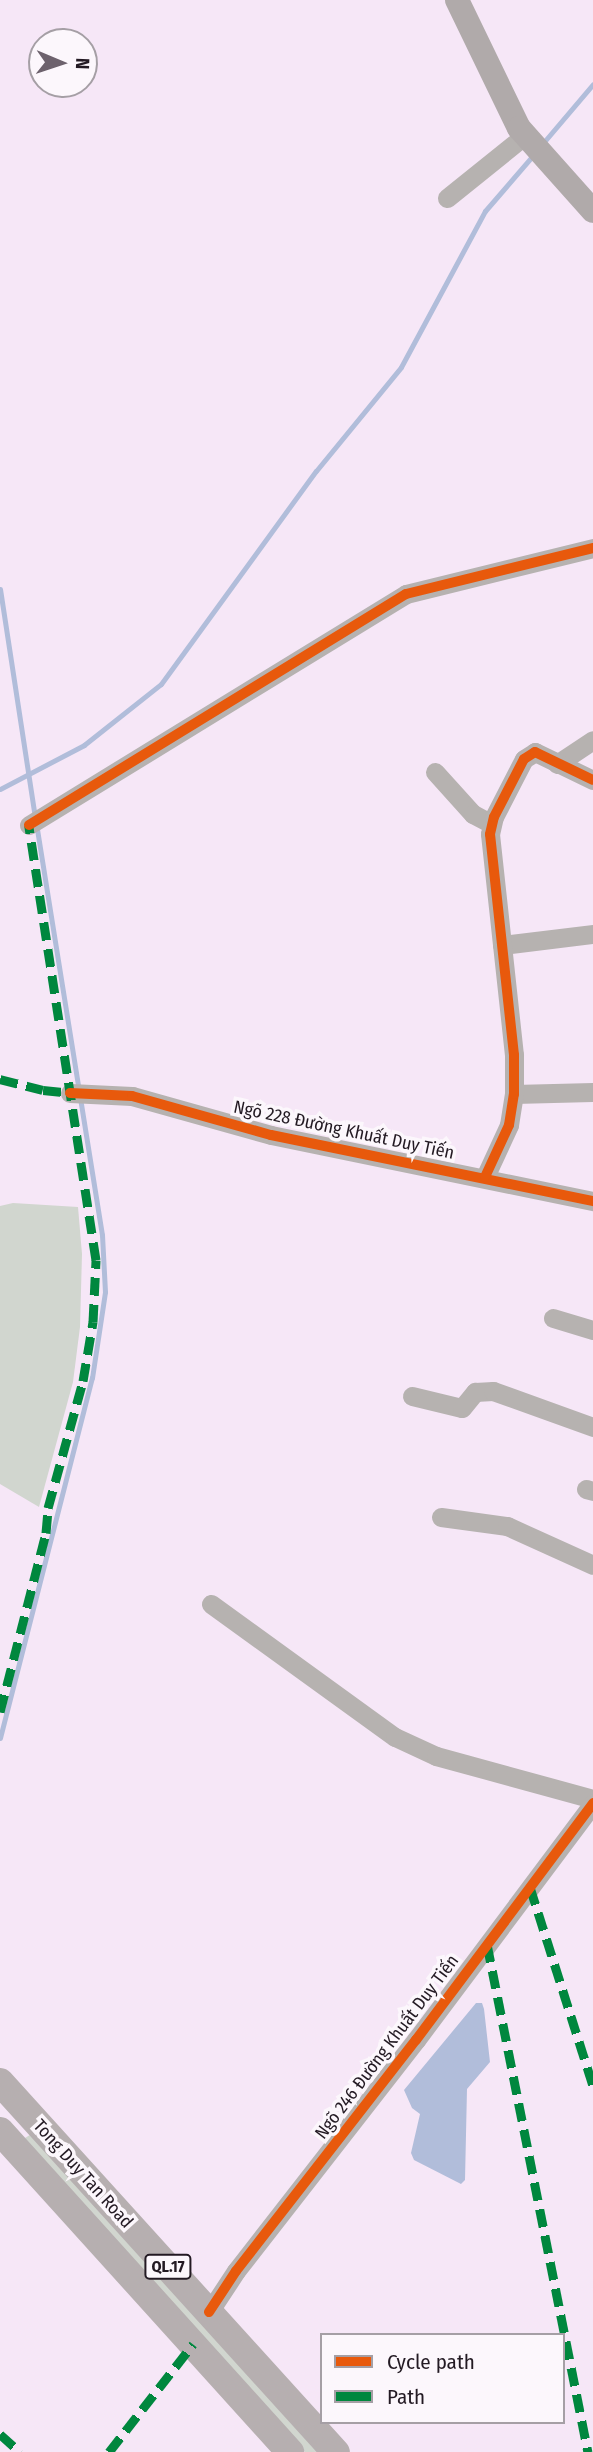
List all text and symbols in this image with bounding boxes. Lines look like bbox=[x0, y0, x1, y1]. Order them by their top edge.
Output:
north arrow bbox=[28, 28, 98, 98]
text: N bbox=[71, 58, 94, 70]
street label: Ngõ 228 Đường Khuất Duy Tiến bbox=[232, 1096, 456, 1164]
street label: Ngõ 246 Đường Khuất Duy Tiến bbox=[311, 1951, 463, 2143]
street label: Tong Duy Tan Road bbox=[29, 2115, 137, 2233]
road number: QL.17 bbox=[144, 2254, 192, 2280]
legend bbox=[320, 2333, 565, 2424]
text: Cycle path bbox=[387, 2349, 475, 2375]
text: Path bbox=[387, 2384, 425, 2410]

